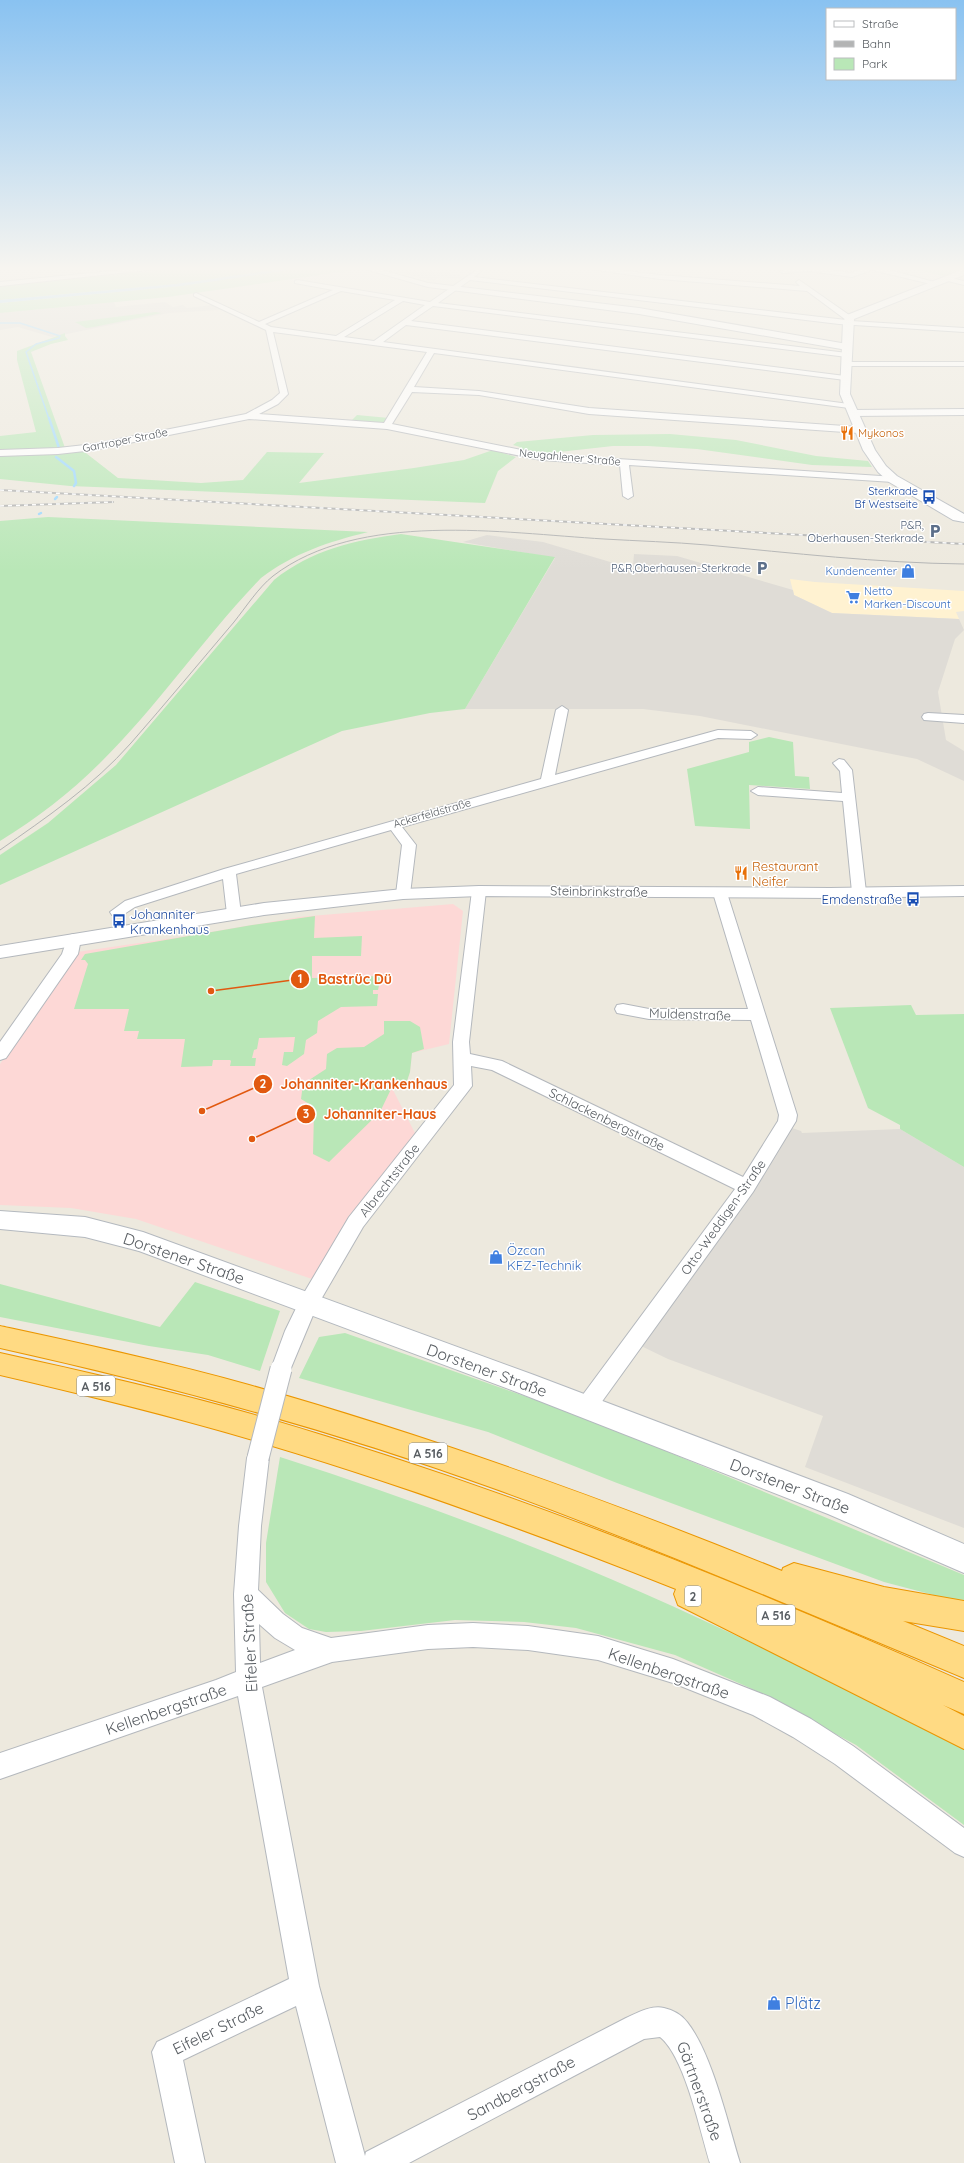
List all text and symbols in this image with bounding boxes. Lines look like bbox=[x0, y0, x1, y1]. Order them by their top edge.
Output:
legend bbox=[826, 8, 956, 80]
text: Straße bbox=[862, 16, 899, 31]
text: Bahn bbox=[862, 36, 891, 51]
text: Park bbox=[862, 56, 887, 71]
street label: Gartroper Straße bbox=[81, 425, 169, 455]
restaurant icon: Mykonos bbox=[839, 425, 855, 441]
place label: Mykonos bbox=[858, 426, 904, 440]
street label: Neugahlener Straße bbox=[519, 446, 621, 468]
place label: Sterkrade Bf Westseite bbox=[854, 484, 918, 511]
bus stop icon: Sterkrade Bf Westseite bbox=[921, 489, 937, 505]
place label: P&R, Oberhausen-Sterkrade bbox=[808, 518, 924, 545]
parking icon: P&R, Oberhausen-Sterkrade bbox=[927, 523, 943, 539]
parking icon: P&R,Oberhausen-Sterkrade bbox=[754, 560, 770, 576]
place label: P&R,Oberhausen-Sterkrade bbox=[611, 561, 751, 575]
shop icon: Kundencenter bbox=[900, 563, 916, 579]
place label: Kundencenter bbox=[825, 564, 898, 578]
place label: Netto Marken-Discount bbox=[864, 584, 951, 611]
supermarket icon: Netto Marken-Discount bbox=[845, 589, 861, 605]
street label: Ackerfeldstraße bbox=[391, 795, 473, 831]
place label: Restaurant Neifer bbox=[752, 858, 818, 889]
restaurant icon: Restaurant Neifer bbox=[733, 865, 749, 881]
street label: Steinbrinkstraße bbox=[550, 882, 648, 900]
place label: Emdenstraße bbox=[822, 891, 902, 907]
bus stop icon: Emdenstraße bbox=[905, 891, 921, 907]
place label: Johanniter Krankenhaus bbox=[130, 906, 209, 937]
bus stop icon: Johanniter Krankenhaus bbox=[111, 913, 127, 929]
callout: Bastrüc Dü bbox=[290, 966, 400, 992]
text: Bastrüc Dü bbox=[318, 970, 392, 988]
text: 1 bbox=[298, 971, 302, 986]
street label: Muldenstraße bbox=[649, 1005, 731, 1023]
callout: Johanniter-Krankenhaus bbox=[253, 1071, 456, 1097]
text: Johanniter-Krankenhaus bbox=[280, 1075, 448, 1093]
text: 2 bbox=[260, 1076, 267, 1091]
street label: Schlackenbergstraße bbox=[546, 1084, 668, 1154]
callout: Johanniter-Haus bbox=[296, 1101, 445, 1127]
text: Johanniter-Haus bbox=[324, 1105, 437, 1123]
text: 3 bbox=[303, 1106, 309, 1121]
street label: Albrechtstraße bbox=[355, 1140, 423, 1220]
street label: Otto-Weddigen-Straße bbox=[677, 1156, 769, 1278]
street label: Dorstener Straße bbox=[121, 1228, 247, 1288]
place label: Özcan KFZ-Technik bbox=[507, 1242, 582, 1273]
shop icon: Özcan KFZ-Technik bbox=[488, 1249, 504, 1265]
street label: Dorstener Straße bbox=[424, 1339, 550, 1401]
road number: A 516 bbox=[77, 1376, 115, 1396]
road number: A 516 bbox=[409, 1443, 447, 1463]
street label: Dorstener Straße bbox=[727, 1454, 853, 1518]
road number: 2 bbox=[685, 1586, 701, 1606]
street label: Eifeler Straße bbox=[236, 1593, 262, 1693]
road number: A 516 bbox=[757, 1605, 795, 1625]
street label: Kellenbergstraße bbox=[606, 1643, 732, 1703]
street label: Kellenbergstraße bbox=[103, 1679, 229, 1739]
place label: Plätz bbox=[785, 1993, 821, 2013]
shop icon: Plätz bbox=[766, 1995, 782, 2011]
street label: Eifeler Straße bbox=[169, 1997, 267, 2059]
street label: Gärtnerstraße bbox=[673, 2039, 727, 2143]
street label: Sandbergstraße bbox=[464, 2051, 578, 2125]

